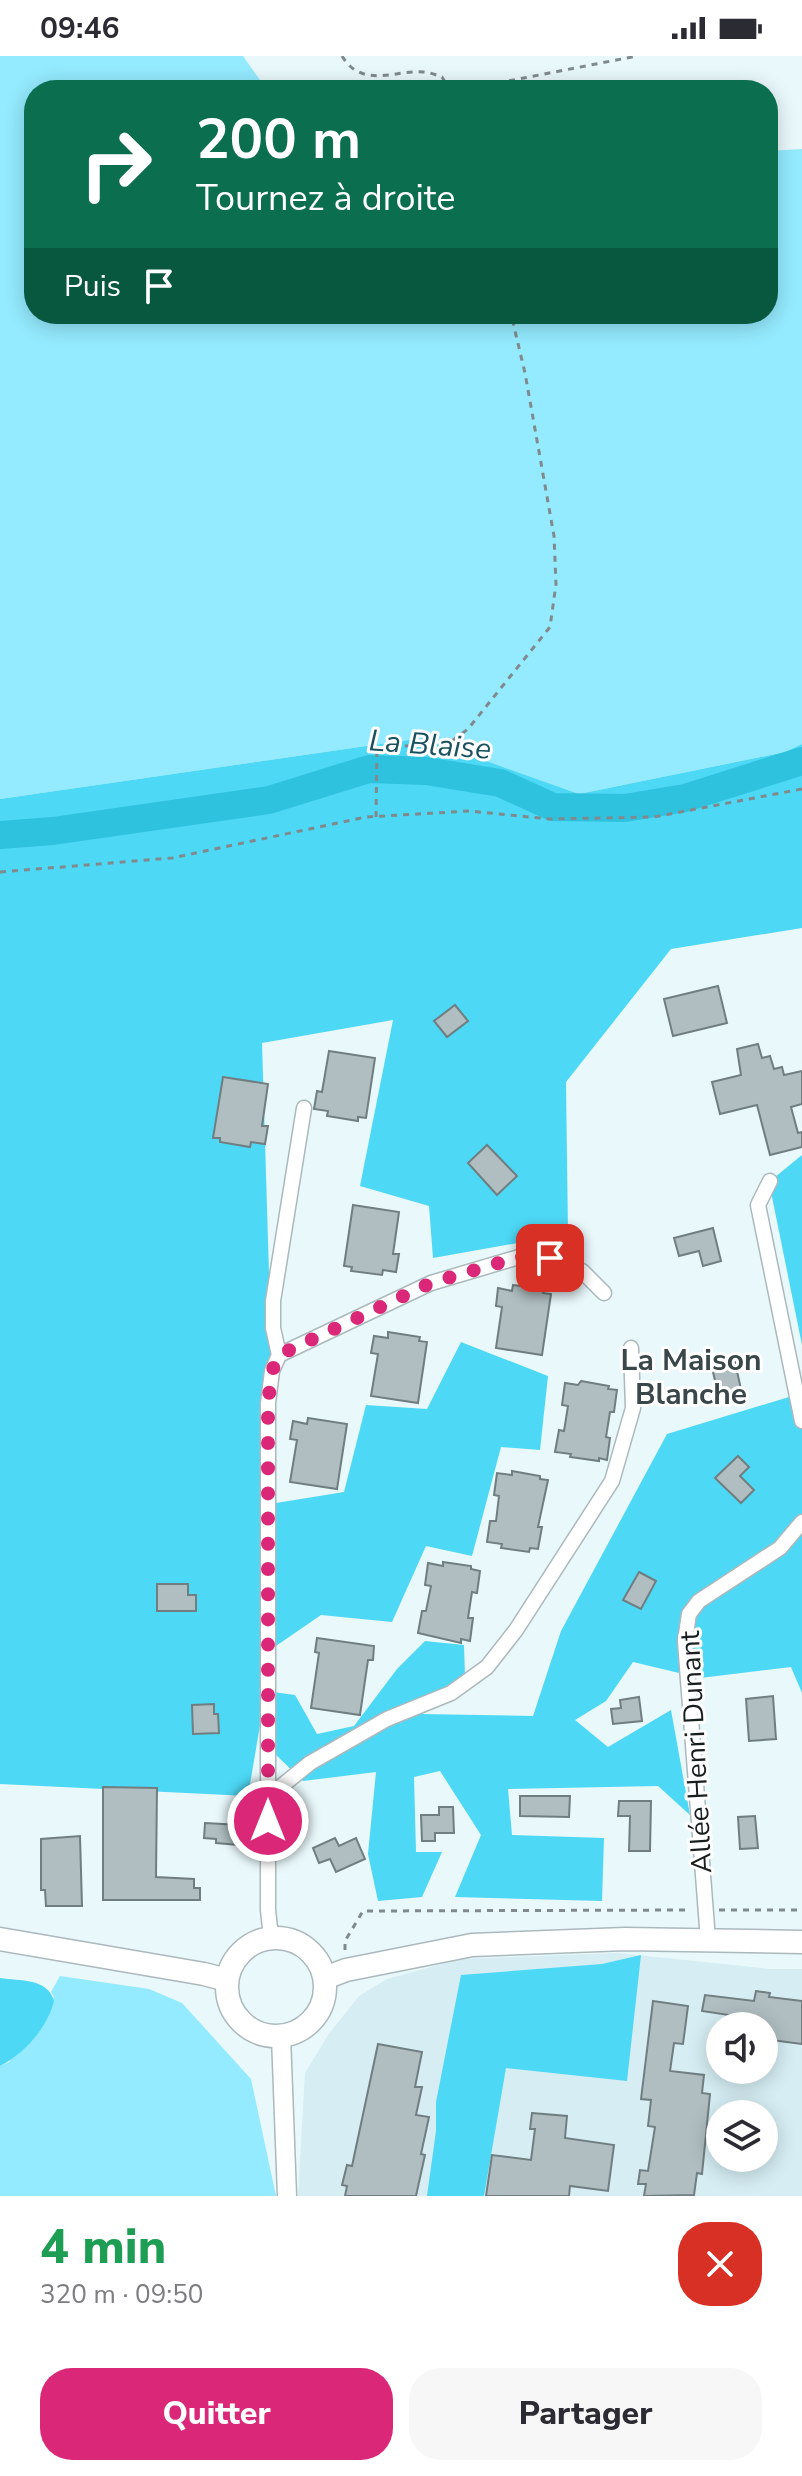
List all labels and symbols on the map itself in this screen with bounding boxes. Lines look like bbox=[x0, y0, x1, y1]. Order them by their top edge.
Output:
water label: La Blaise bbox=[368, 720, 492, 770]
pin bbox=[516, 1224, 584, 1292]
district label: La Maison Blanche bbox=[621, 1340, 761, 1415]
street label: Allée Henri Dunant bbox=[671, 1630, 721, 1874]
position arrow bbox=[226, 1779, 310, 1863]

